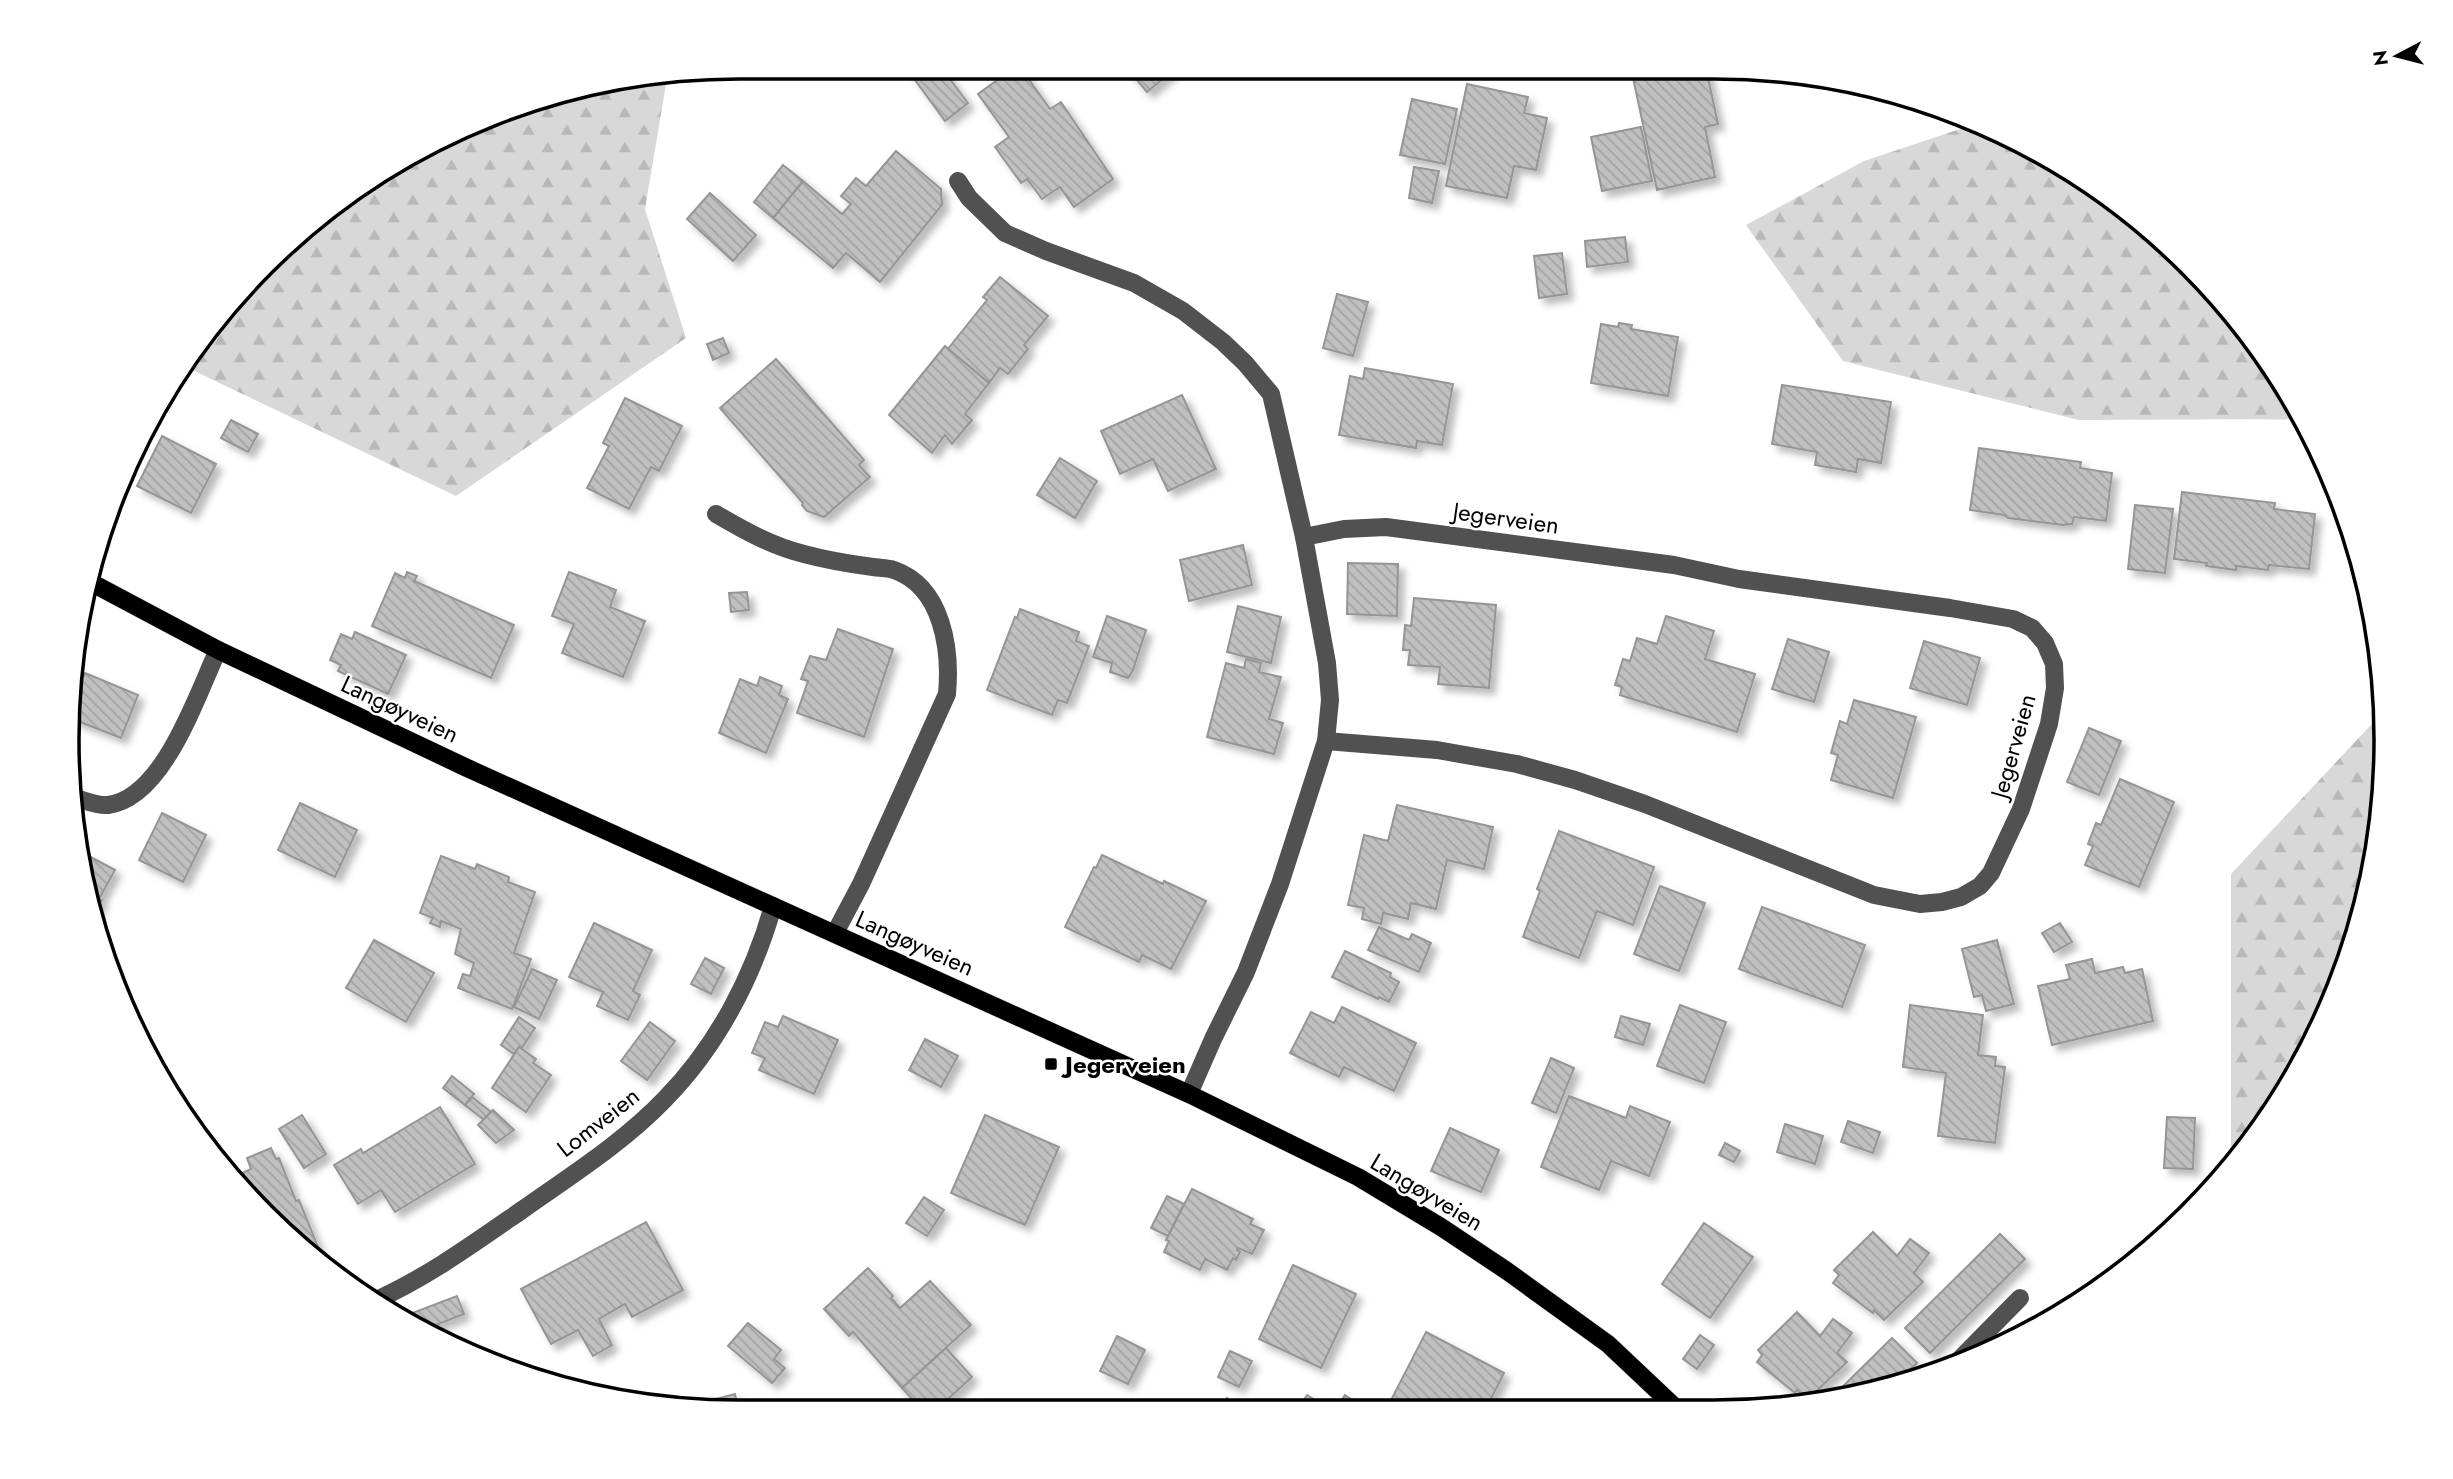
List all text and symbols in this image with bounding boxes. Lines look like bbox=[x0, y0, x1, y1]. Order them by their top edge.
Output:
north arrow bbox=[2362, 21, 2432, 91]
text: N bbox=[2366, 49, 2395, 67]
street label: Jegerveien bbox=[1448, 493, 1561, 543]
street label: Langøyveien bbox=[335, 666, 465, 752]
street label: Jegerveien bbox=[1981, 690, 2045, 805]
street label: Langøyveien bbox=[850, 901, 980, 985]
place label: Jegerveien bbox=[1061, 1047, 1186, 1082]
marker: Jegerveien bbox=[1043, 1056, 1059, 1072]
street label: Lomveien bbox=[549, 1079, 647, 1165]
street label: Langøyveien bbox=[1364, 1144, 1490, 1240]

